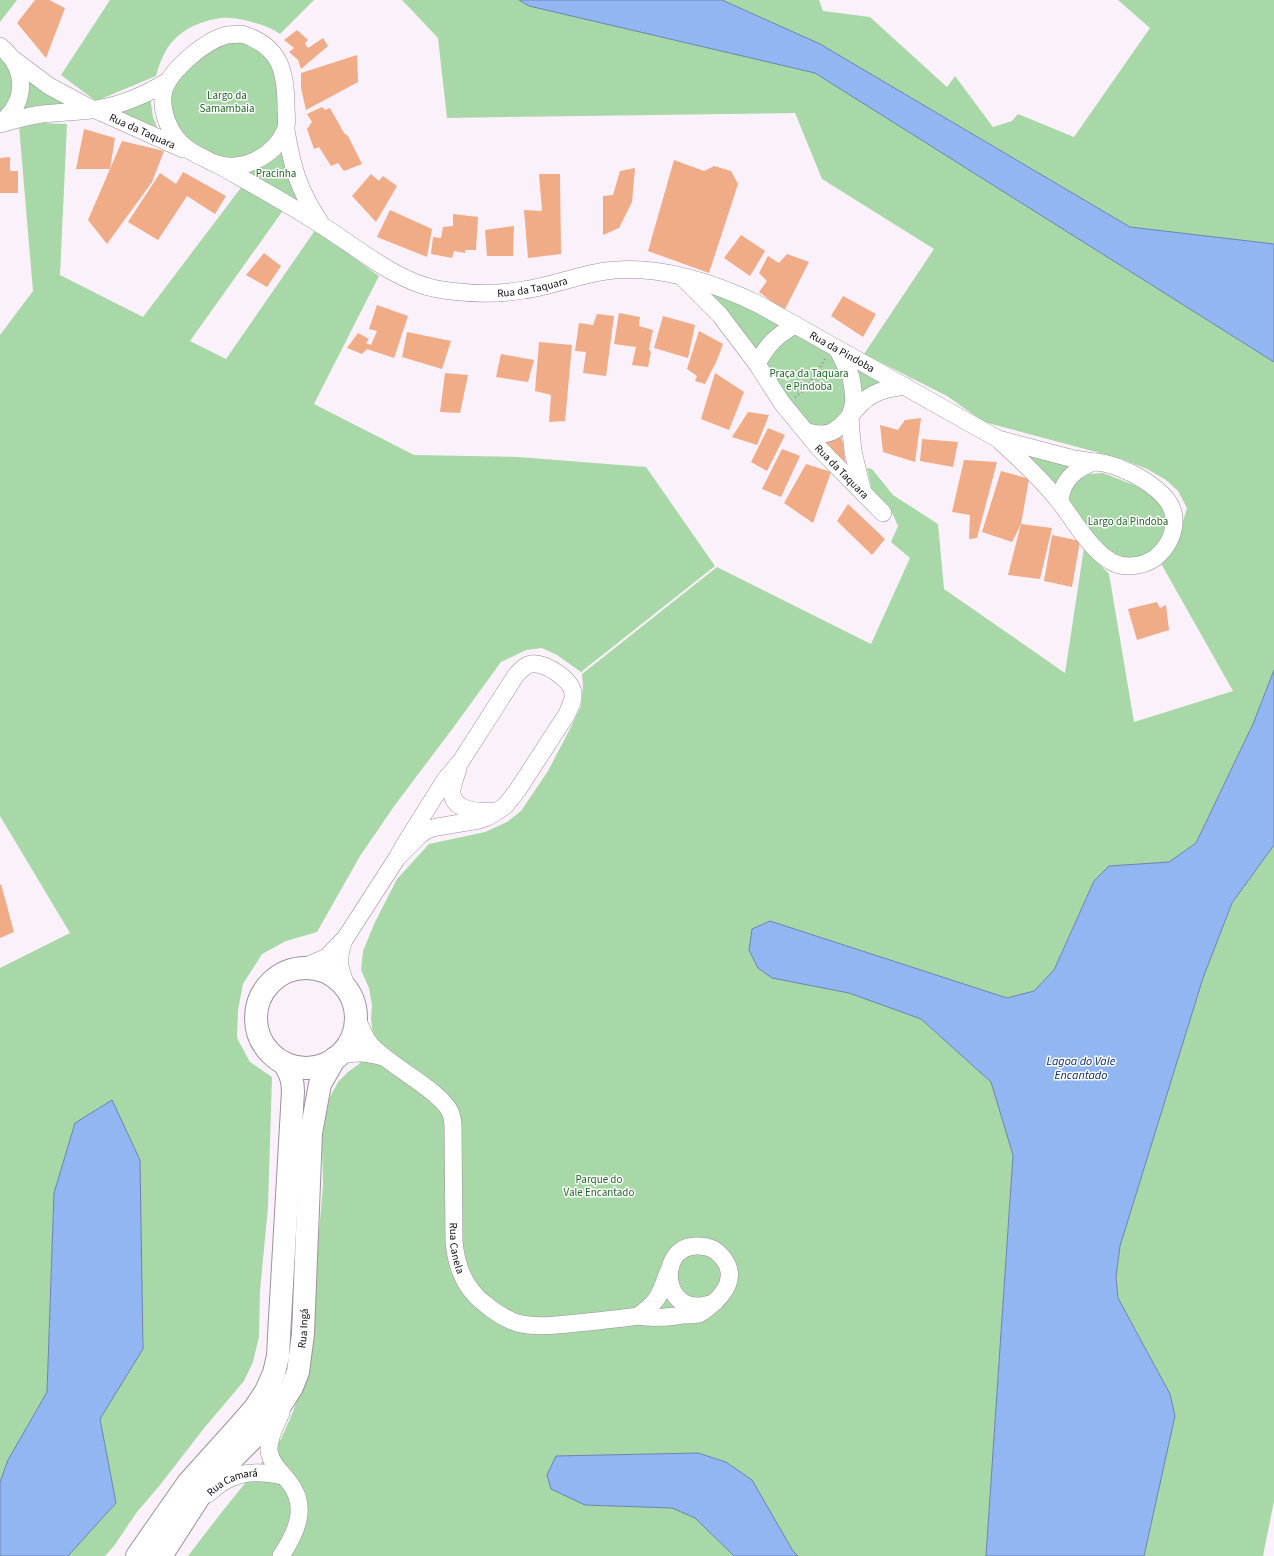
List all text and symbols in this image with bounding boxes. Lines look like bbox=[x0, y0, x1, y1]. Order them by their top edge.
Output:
park label: Largo da Samambaia bbox=[200, 88, 254, 116]
street label: Rua da Taquara bbox=[107, 110, 178, 153]
park label: Pracinha bbox=[256, 166, 296, 181]
street label: Rua da Taquara bbox=[497, 273, 569, 301]
street label: Rua da Pindoba bbox=[807, 328, 877, 376]
park label: Praça da Taquara e Pindoba bbox=[769, 366, 849, 394]
street label: Rua da Taquara bbox=[811, 441, 872, 502]
park label: Largo da Pindoba bbox=[1088, 514, 1168, 529]
water label: Lagoa do Vale Encantado bbox=[1047, 1053, 1116, 1084]
park label: Parque do Vale Encantado bbox=[564, 1172, 634, 1200]
street label: Rua Canela bbox=[446, 1222, 468, 1276]
street label: Rua Ingá bbox=[294, 1308, 312, 1349]
street label: Rua Camará bbox=[203, 1466, 258, 1500]

